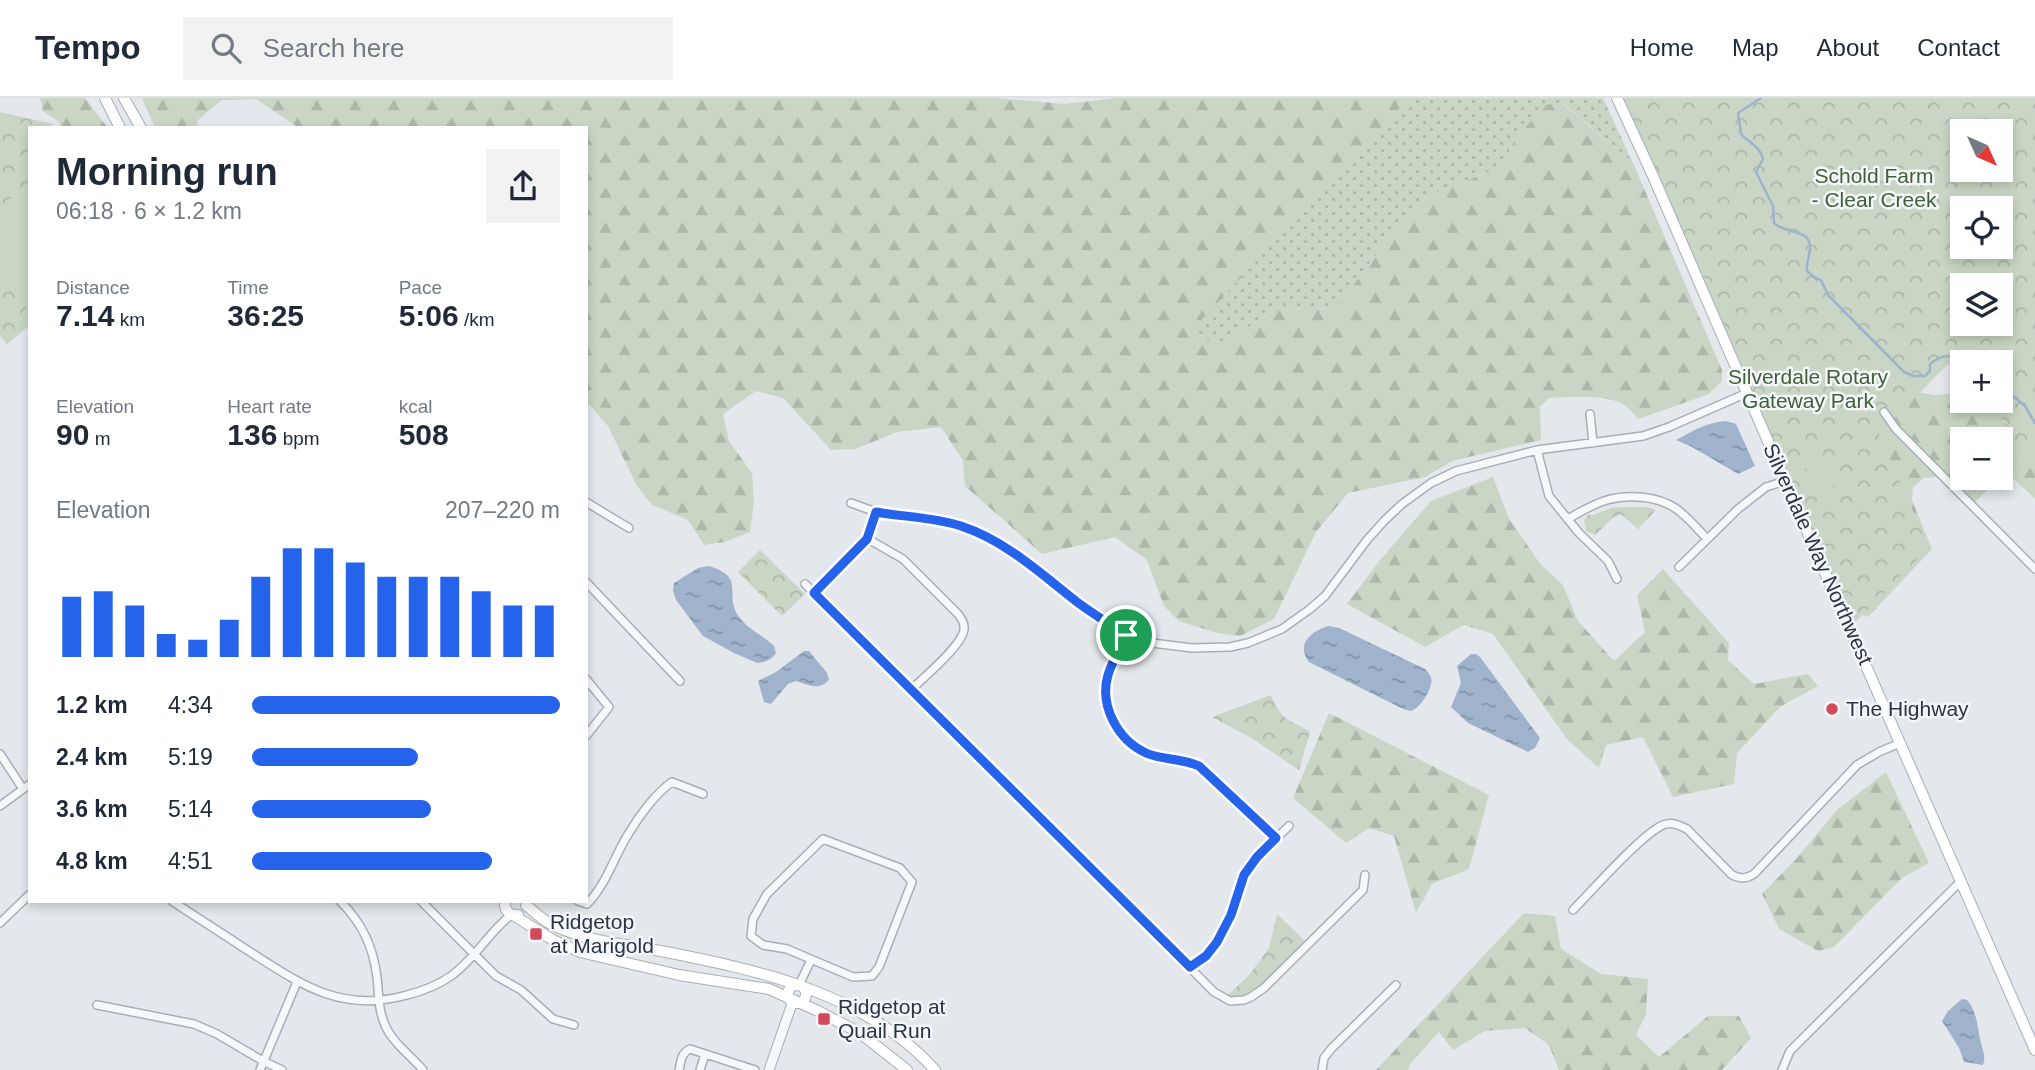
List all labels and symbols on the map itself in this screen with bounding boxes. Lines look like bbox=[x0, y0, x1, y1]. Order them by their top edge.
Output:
north arrow bbox=[1950, 119, 2012, 182]
park label: Schold Farm - Clear Creek bbox=[1812, 164, 1937, 211]
park label: Silverdale Rotary Gateway Park bbox=[1728, 365, 1888, 412]
street label: Silverdale Way Northwest bbox=[1759, 440, 1878, 668]
pin bbox=[1096, 605, 1156, 665]
place label: The Highway bbox=[1846, 697, 1969, 720]
marker: The Highway bbox=[1824, 701, 1840, 717]
place label: Ridgetop at Marigold bbox=[550, 910, 654, 957]
marker: Ridgetop at Marigold bbox=[528, 926, 544, 942]
place label: Ridgetop at Quail Run bbox=[838, 995, 946, 1042]
marker: Ridgetop at Quail Run bbox=[816, 1011, 832, 1027]

